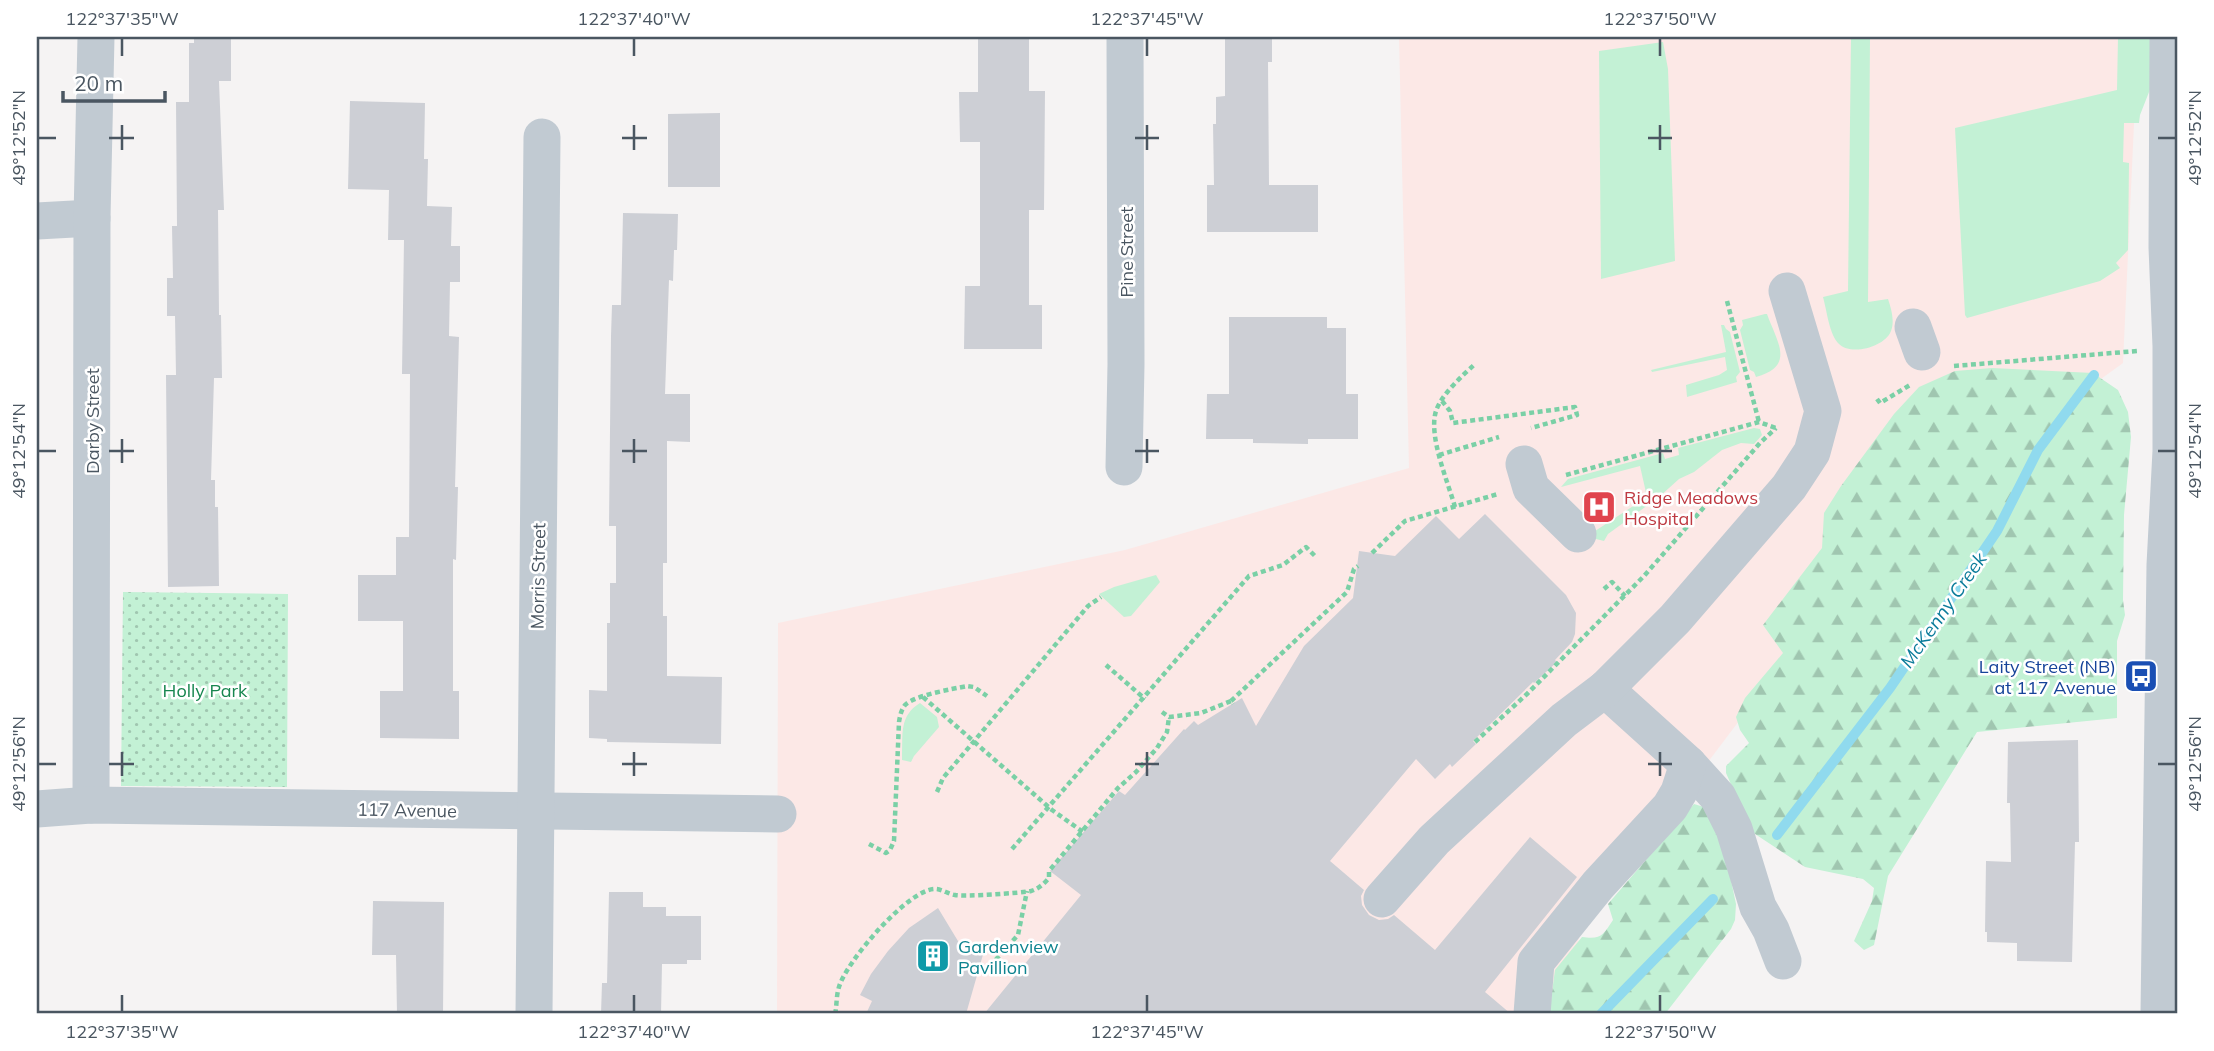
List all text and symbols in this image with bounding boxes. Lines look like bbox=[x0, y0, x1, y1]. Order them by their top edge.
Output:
text: 122°37'35"W bbox=[65, 7, 179, 30]
text: 122°37'40"W bbox=[577, 7, 691, 30]
text: 122°37'45"W bbox=[1090, 7, 1204, 30]
text: 122°37'50"W bbox=[1603, 7, 1717, 30]
scale bar bbox=[63, 60, 164, 104]
text: 20 m bbox=[74, 70, 123, 96]
text: 49°12'52"N bbox=[7, 90, 30, 186]
text: 49°12'52"N bbox=[2183, 90, 2206, 186]
street label: Pine Street bbox=[1115, 207, 1138, 297]
street label: Darby Street bbox=[81, 368, 104, 474]
text: 49°12'54"N bbox=[7, 403, 30, 499]
text: 49°12'54"N bbox=[2183, 403, 2206, 499]
place label: Ridge Meadows Hospital bbox=[1624, 486, 1758, 530]
hospital icon: Ridge Meadows Hospital bbox=[1580, 488, 1618, 526]
street label: Morris Street bbox=[526, 523, 550, 629]
water label: McKenny Creek bbox=[1894, 547, 1992, 672]
place label: Laity Street (NB) at 117 Avenue bbox=[1979, 655, 2116, 699]
bus stop icon: Laity Street (NB) at 117 Avenue bbox=[2122, 657, 2160, 695]
park label: Holly Park bbox=[163, 679, 248, 702]
text: 49°12'56"N bbox=[7, 716, 30, 812]
text: 49°12'56"N bbox=[2183, 716, 2206, 812]
street label: 117 Avenue bbox=[357, 798, 457, 822]
place label: Gardenview Pavillion bbox=[958, 935, 1059, 979]
building icon: Gardenview Pavillion bbox=[914, 937, 952, 975]
text: 122°37'35"W bbox=[65, 1020, 179, 1043]
text: 122°37'40"W bbox=[577, 1020, 691, 1043]
text: 122°37'45"W bbox=[1090, 1020, 1204, 1043]
text: 122°37'50"W bbox=[1603, 1020, 1717, 1043]

